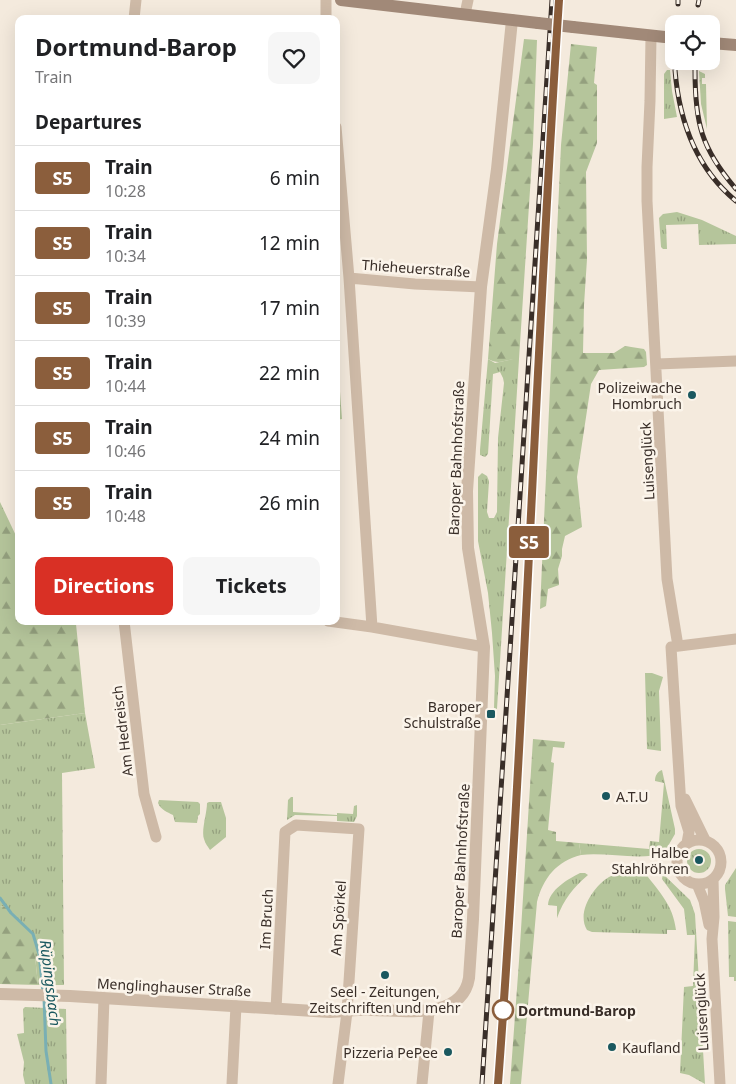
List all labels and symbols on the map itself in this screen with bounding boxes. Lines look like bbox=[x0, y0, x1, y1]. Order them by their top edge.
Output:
street label: Thieheuerstraße bbox=[361, 255, 471, 281]
place label: Polizeiwache Hombruch bbox=[598, 378, 682, 413]
street label: Baroper Bahnhofstraße bbox=[444, 380, 468, 536]
marker: Polizeiwache Hombruch bbox=[686, 389, 698, 401]
street label: Luisenglück bbox=[635, 421, 659, 500]
line badge: S5 bbox=[506, 526, 552, 558]
street label: Am Hedreisch bbox=[107, 684, 137, 778]
place label: Baroper Schulstraße bbox=[404, 697, 481, 732]
marker: Baroper Schulstraße bbox=[485, 708, 497, 720]
street label: Baroper Bahnhofstraße bbox=[446, 783, 474, 939]
place label: A.T.U bbox=[616, 787, 648, 806]
marker: A.T.U bbox=[600, 790, 612, 802]
place label: Halbe Stahlröhren bbox=[611, 843, 689, 878]
marker: Halbe Stahlröhren bbox=[693, 854, 705, 866]
street label: Am Spörkel bbox=[326, 880, 350, 956]
street label: Im Bruch bbox=[255, 888, 277, 950]
water label: Rüpingsbach bbox=[36, 939, 66, 1027]
marker: Seel - Zeitungen, Zeitschriften und mehr bbox=[379, 969, 391, 981]
street label: Luisenglück bbox=[689, 972, 713, 1051]
street label: Menglinghauser Straße bbox=[96, 973, 252, 1001]
place label: Seel - Zeitungen, Zeitschriften und mehr bbox=[309, 982, 461, 1017]
marker: Dortmund-Barop bbox=[492, 999, 514, 1021]
place label: Dortmund-Barop bbox=[518, 1001, 636, 1020]
place label: Kaufland bbox=[622, 1038, 681, 1057]
marker: Kaufland bbox=[606, 1041, 618, 1053]
place label: Pizzeria PePee bbox=[343, 1043, 438, 1062]
marker: Pizzeria PePee bbox=[442, 1046, 454, 1058]

